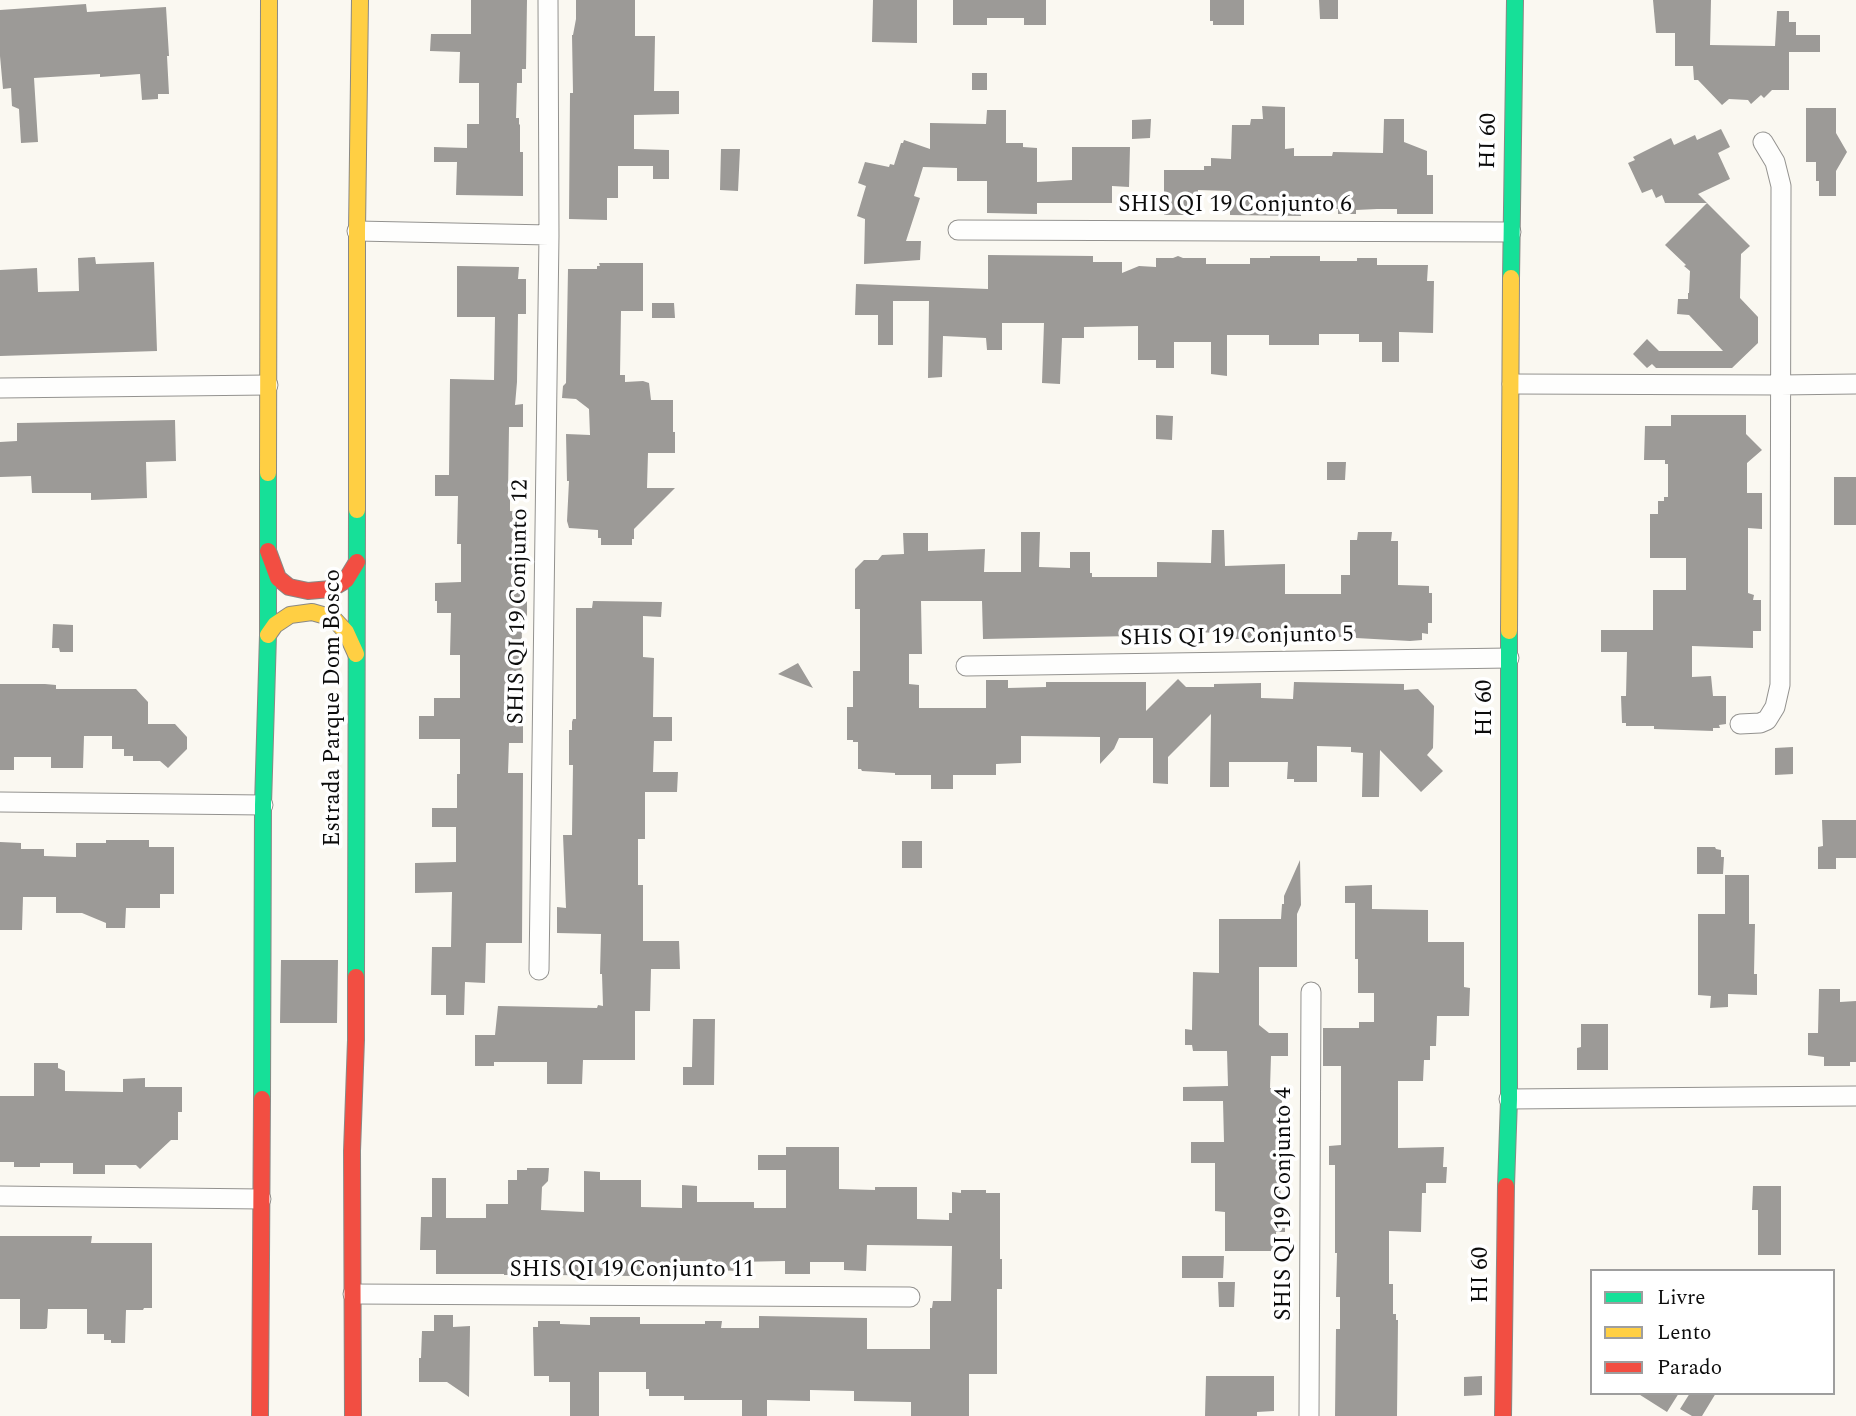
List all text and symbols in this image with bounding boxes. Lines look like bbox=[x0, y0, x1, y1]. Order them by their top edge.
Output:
street label: HI 60 bbox=[1476, 113, 1504, 169]
street label: SHIS QI 19 Conjunto 6 bbox=[1118, 192, 1352, 220]
street label: SHIS QI 19 Conjunto 12 bbox=[504, 479, 536, 725]
street label: Estrada Parque Dom Bosco bbox=[320, 569, 348, 847]
street label: SHIS QI 19 Conjunto 5 bbox=[1120, 622, 1354, 654]
street label: HI 60 bbox=[1472, 680, 1500, 736]
street label: SHIS QI 19 Conjunto 4 bbox=[1271, 1087, 1299, 1321]
street label: HI 60 bbox=[1468, 1247, 1496, 1303]
street label: SHIS QI 19 Conjunto 11 bbox=[509, 1257, 755, 1285]
legend bbox=[1590, 1269, 1835, 1395]
text: Livre bbox=[1657, 1282, 1705, 1314]
text: Lento bbox=[1657, 1317, 1711, 1349]
text: Parado bbox=[1657, 1352, 1722, 1384]

